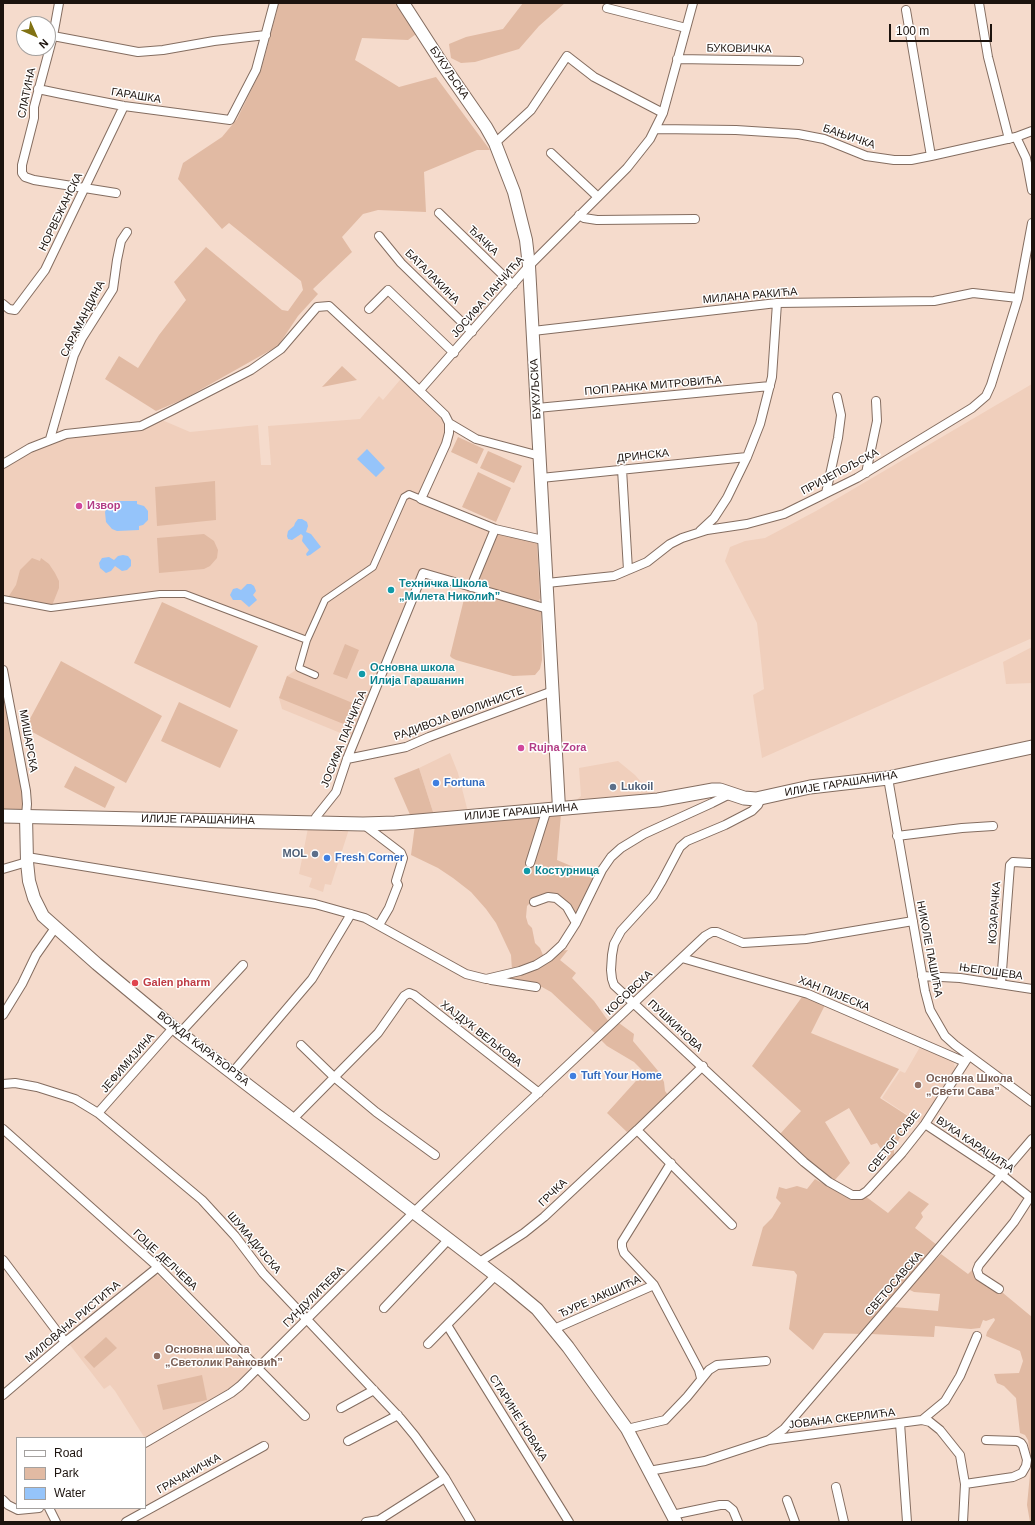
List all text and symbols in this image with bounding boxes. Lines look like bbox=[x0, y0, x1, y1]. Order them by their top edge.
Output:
north arrow bbox=[16, 16, 56, 56]
scale bar bbox=[891, 16, 994, 42]
text: 100 m bbox=[896, 24, 929, 38]
text: N bbox=[37, 37, 51, 51]
street label: БУКОВИЧКА bbox=[706, 42, 772, 56]
street label: БУКУЉСКА bbox=[427, 44, 471, 102]
street label: СЛАТИНА bbox=[15, 67, 39, 119]
street label: ГАРАШКА bbox=[110, 86, 162, 106]
street label: БАЊИЧКА bbox=[821, 122, 877, 152]
street label: НОРВЕЖАНСКА bbox=[36, 171, 86, 253]
street label: ЂАЧКА bbox=[465, 223, 501, 259]
street label: БАТАЛАКИНА bbox=[402, 247, 462, 307]
street label: ЈОСИФА ПАНЧИЋА bbox=[449, 254, 527, 340]
street label: САРАМАНДИНА bbox=[58, 279, 108, 359]
street label: МИЛАНА РАКИЋА bbox=[702, 285, 798, 307]
street label: БУКУЉСКА bbox=[528, 358, 544, 420]
street label: ПОП РАНКА МИТРОВИЋА bbox=[584, 373, 722, 399]
street label: ПРИЈЕПОЉСКА bbox=[799, 446, 881, 498]
street label: ДРИНСКА bbox=[616, 447, 670, 465]
place label: Извор bbox=[87, 499, 120, 513]
marker: Извор bbox=[74, 501, 84, 511]
place label: Техничка Школа „Милета Николић” bbox=[399, 577, 500, 603]
marker: Техничка Школа „Милета Николић” bbox=[386, 585, 396, 595]
place label: Основна школа Илија Гарашанин bbox=[370, 661, 464, 687]
marker: Основна школа Илија Гарашанин bbox=[357, 669, 367, 679]
street label: РАДИВОЈА ВИОЛИНИСТЕ bbox=[392, 684, 526, 744]
street label: ЈОСИФА ПАНЧИЋА bbox=[318, 689, 370, 789]
street label: МИШАРСКА bbox=[16, 709, 40, 773]
place label: Rujna Zora bbox=[529, 741, 586, 755]
marker: Rujna Zora bbox=[516, 743, 526, 753]
street label: ИЛИЈЕ ГАРАШАНИНА bbox=[784, 769, 898, 799]
place label: Fortuna bbox=[444, 776, 485, 790]
marker: Fortuna bbox=[431, 778, 441, 788]
place label: Lukoil bbox=[621, 780, 653, 794]
marker: Lukoil bbox=[608, 782, 618, 792]
street label: ИЛИЈЕ ГАРАШАНИНА bbox=[464, 800, 578, 824]
street label: ИЛИЈЕ ГАРАШАНИНА bbox=[141, 812, 255, 828]
place label: MOL bbox=[283, 847, 307, 861]
marker: MOL bbox=[310, 849, 320, 859]
place label: Fresh Corner bbox=[335, 851, 404, 865]
marker: Fresh Corner bbox=[322, 853, 332, 863]
place label: Костурница bbox=[535, 864, 599, 878]
marker: Костурница bbox=[522, 866, 532, 876]
street label: КОЗАРАЧКА bbox=[986, 881, 1004, 945]
street label: НИКОЛЕ ПАШИЋА bbox=[913, 900, 945, 998]
street label: ЊЕГОШЕВА bbox=[958, 961, 1024, 983]
street label: КОСОВСКА bbox=[603, 968, 655, 1018]
street label: ХАН ПИЈЕСКА bbox=[796, 974, 872, 1014]
place label: Galen pharm bbox=[143, 976, 210, 990]
marker: Galen pharm bbox=[130, 978, 140, 988]
street label: ПУШКИНОВА bbox=[645, 997, 705, 1055]
street label: ХАЈДУК ВЕЉКОВА bbox=[438, 998, 524, 1070]
street label: ВОЖДА КАРАЂОРЂА bbox=[154, 1009, 252, 1089]
street label: ЈЕФИМИЈИНА bbox=[98, 1030, 158, 1096]
place label: Tuft Your Home bbox=[581, 1069, 662, 1083]
marker: Tuft Your Home bbox=[568, 1071, 578, 1081]
place label: Основна Школа „Свети Сава” bbox=[926, 1072, 1013, 1098]
marker: Основна Школа „Свети Сава” bbox=[913, 1080, 923, 1090]
street label: СВЕТОГ САВЕ bbox=[865, 1108, 923, 1176]
street label: ВУКА КАРАЏИЋА bbox=[934, 1114, 1016, 1176]
street label: ГРЧКА bbox=[536, 1176, 570, 1210]
street label: ШУМАДИЈСКА bbox=[224, 1209, 284, 1277]
street label: ГОЦЕ ДЕЛЧЕВА bbox=[130, 1227, 200, 1293]
street label: СВЕТОСАВСКА bbox=[862, 1249, 926, 1319]
street label: ГУНДУЛИЋЕВА bbox=[281, 1264, 347, 1330]
street label: ЂУРЕ ЈАКШИЋА bbox=[557, 1273, 643, 1321]
street label: МИЛОВАНА РИСТИЋА bbox=[23, 1278, 123, 1366]
place label: Основна школа „Светолик Ранковић” bbox=[165, 1343, 283, 1369]
marker: Основна школа „Светолик Ранковић” bbox=[152, 1351, 162, 1361]
street label: СТАРИНЕ НОВАКА bbox=[486, 1372, 550, 1464]
street label: ЈОВАНА СКЕРЛИЋА bbox=[788, 1406, 896, 1432]
legend bbox=[16, 1437, 146, 1509]
text: Road bbox=[54, 1446, 83, 1460]
street label: ГРАЧАНИЧКА bbox=[155, 1451, 223, 1497]
text: Park bbox=[54, 1466, 79, 1480]
text: Water bbox=[54, 1486, 86, 1500]

